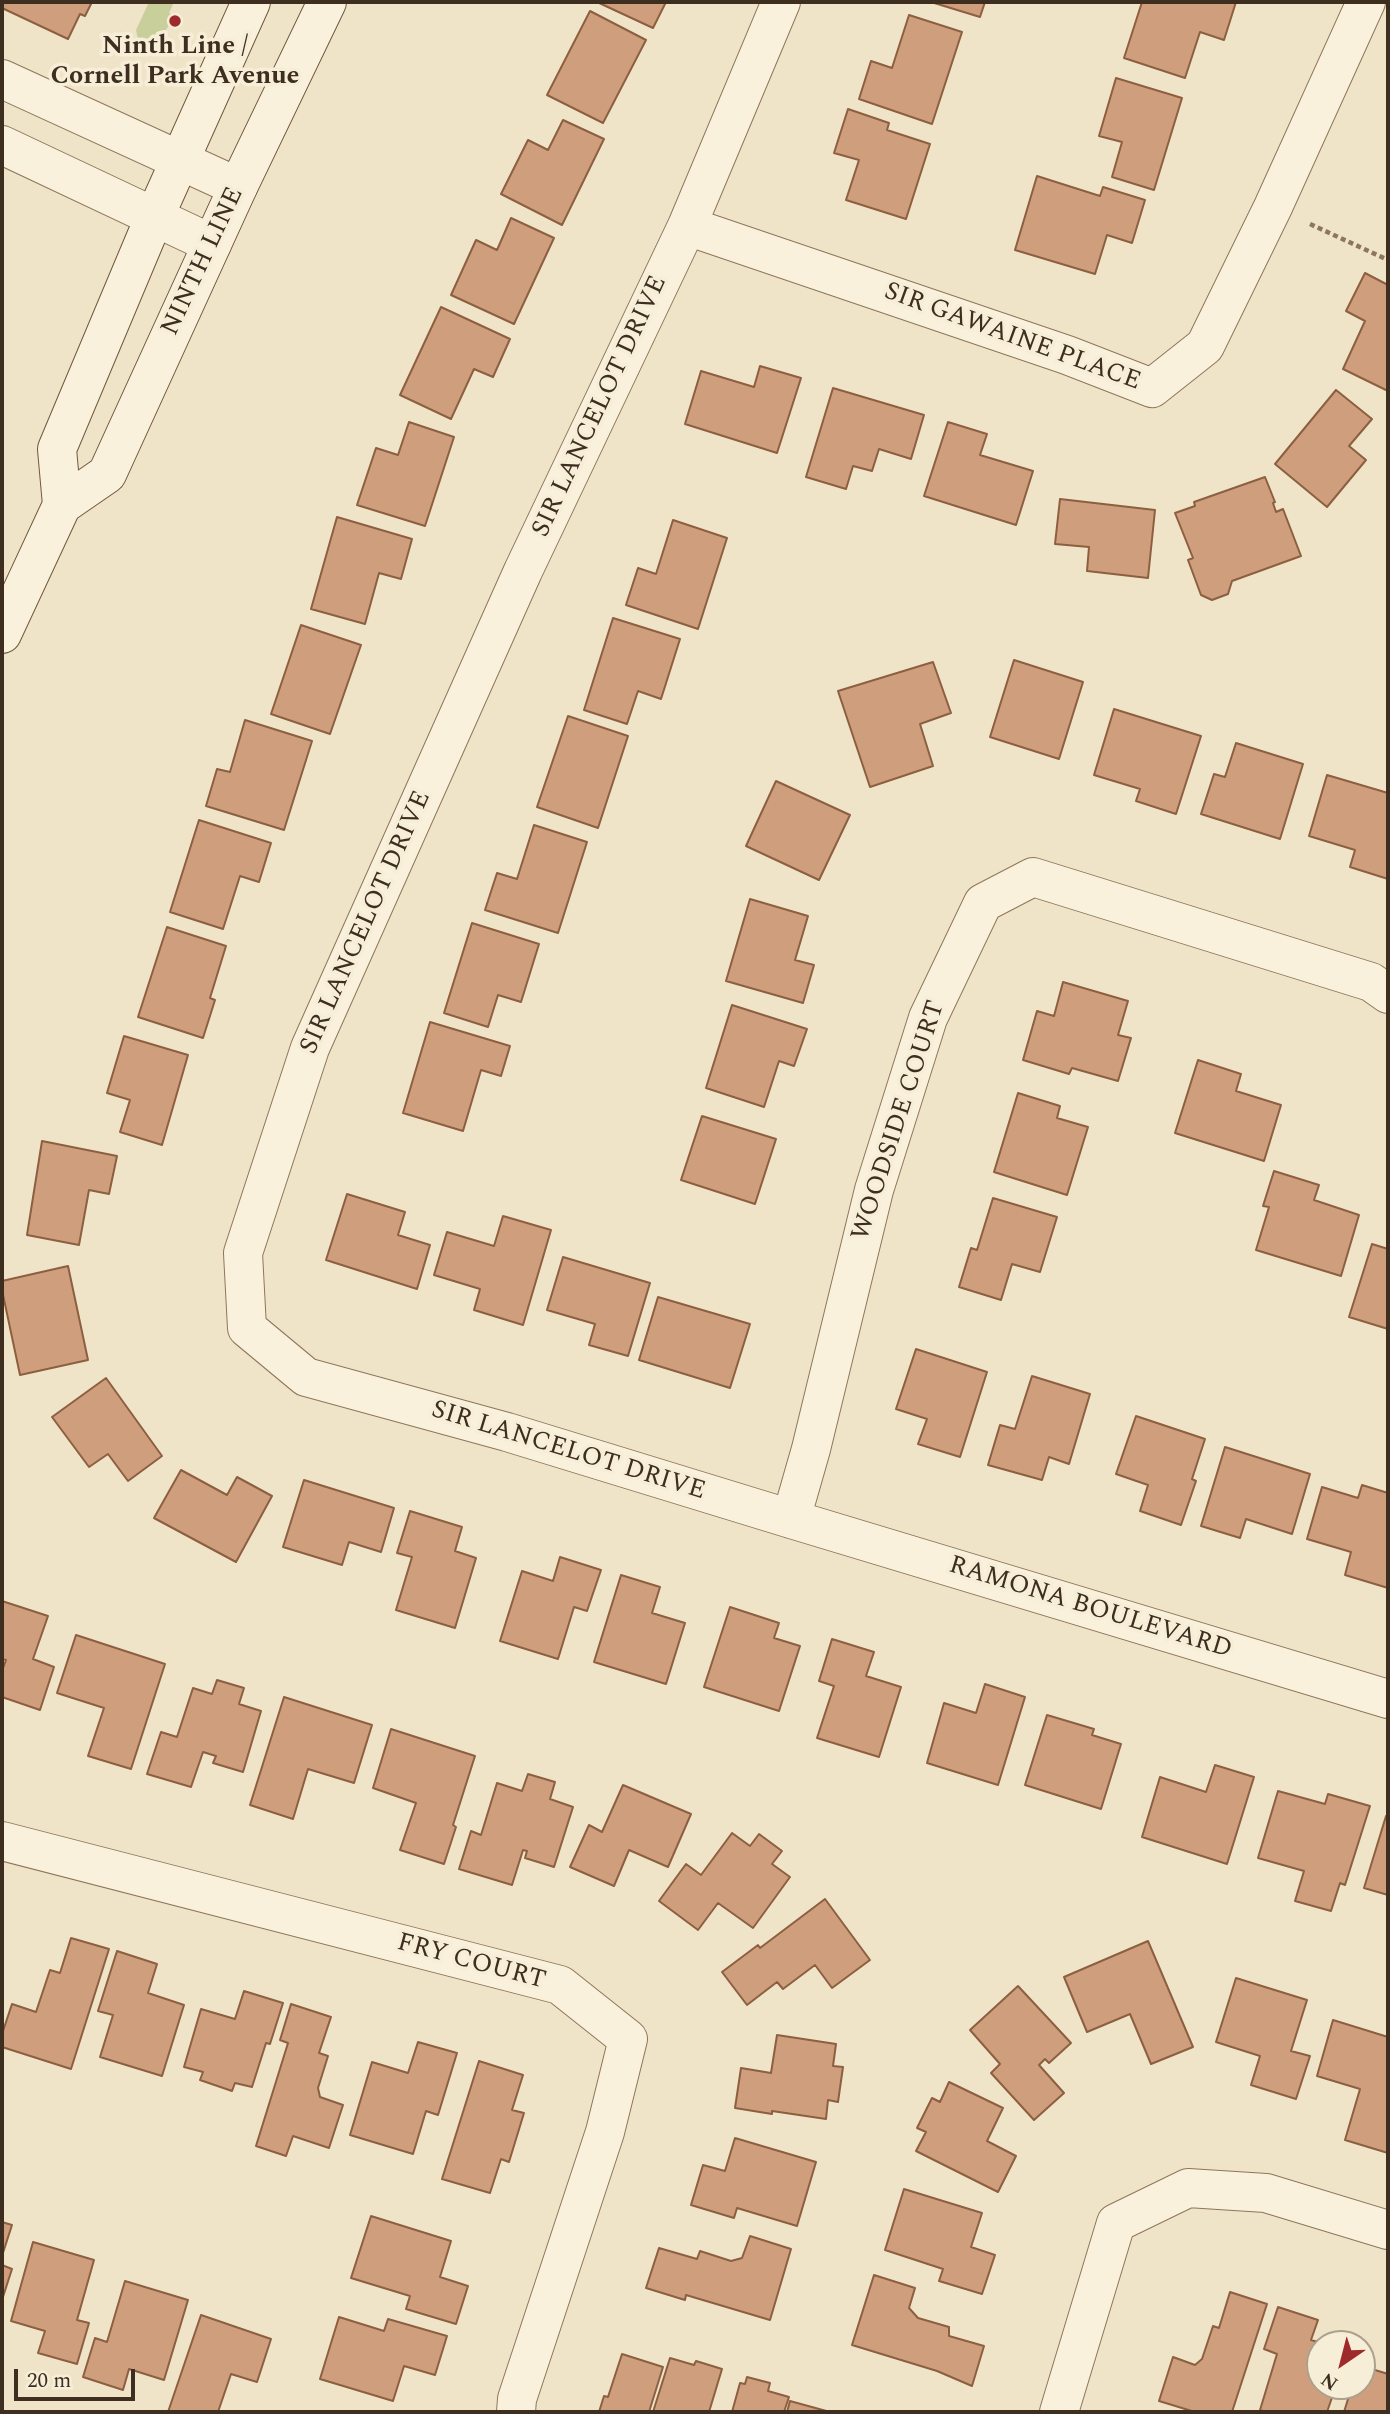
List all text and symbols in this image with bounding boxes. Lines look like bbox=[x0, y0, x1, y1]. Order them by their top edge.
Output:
marker: Ninth Line / Cornell Park Avenue bbox=[167, 13, 183, 29]
place label: Ninth Line / Cornell Park Avenue bbox=[51, 32, 299, 94]
street label: NINTH LINE bbox=[156, 183, 252, 341]
street label: SIR LANCELOT DRIVE bbox=[527, 271, 675, 543]
street label: SIR GAWAINE PLACE bbox=[879, 277, 1145, 399]
street label: SIR LANCELOT DRIVE bbox=[295, 787, 439, 1059]
street label: WOODSIDE COURT bbox=[847, 997, 953, 1245]
street label: SIR LANCELOT DRIVE bbox=[427, 1395, 709, 1509]
street label: RAMONA BOULEVARD bbox=[945, 1551, 1235, 1667]
street label: FRY COURT bbox=[393, 1928, 549, 1998]
north arrow bbox=[1306, 2330, 1376, 2400]
scale bar bbox=[18, 2354, 138, 2398]
text: 20 m bbox=[27, 2365, 71, 2397]
text: N bbox=[1315, 2365, 1344, 2397]

